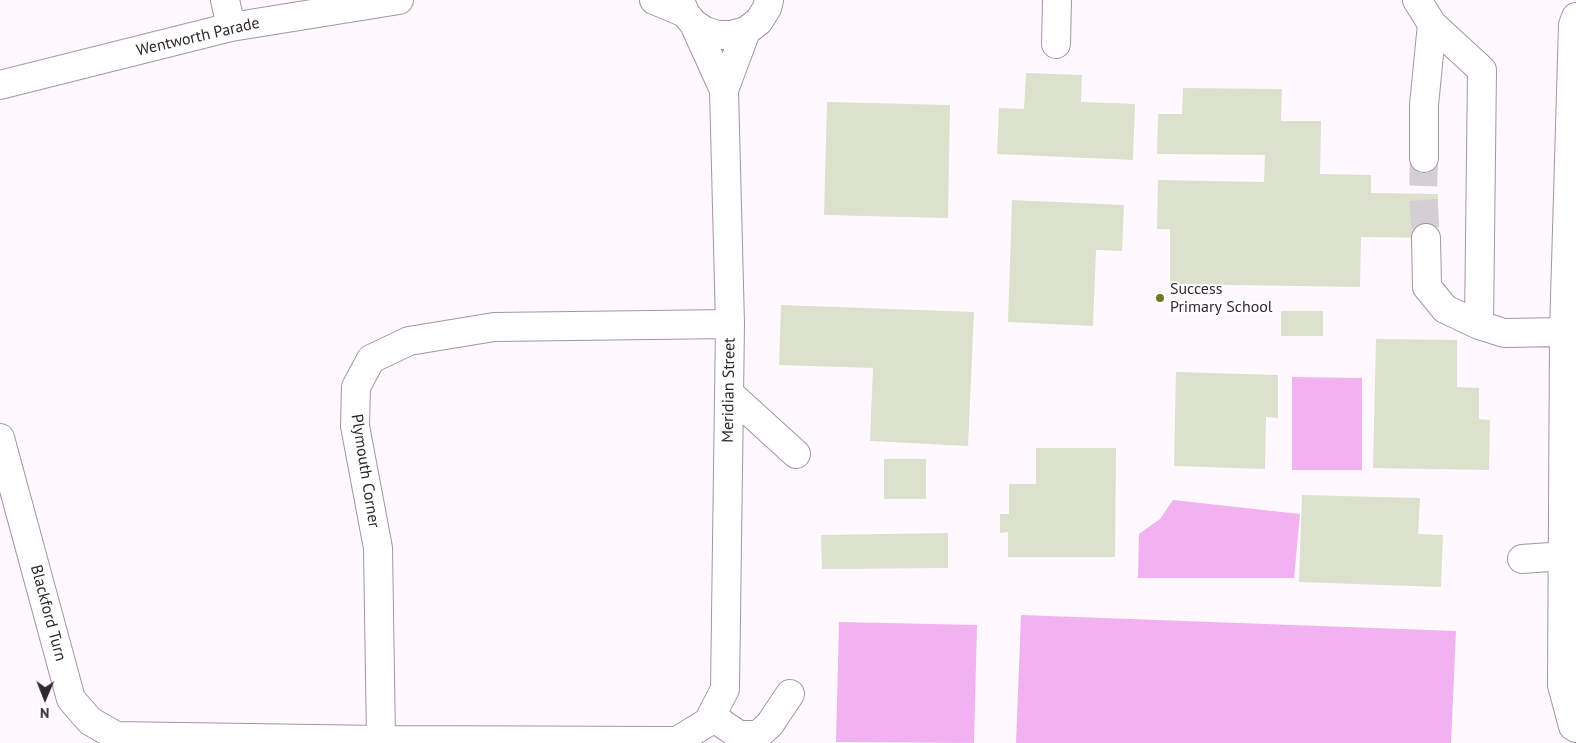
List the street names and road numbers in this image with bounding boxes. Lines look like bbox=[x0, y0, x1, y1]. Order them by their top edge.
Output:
street label: Wentworth Parade bbox=[135, 13, 261, 61]
street label: Meridian Street bbox=[718, 337, 740, 443]
street label: Plymouth Corner bbox=[347, 413, 383, 529]
street label: Blackford Turn bbox=[26, 563, 70, 663]

